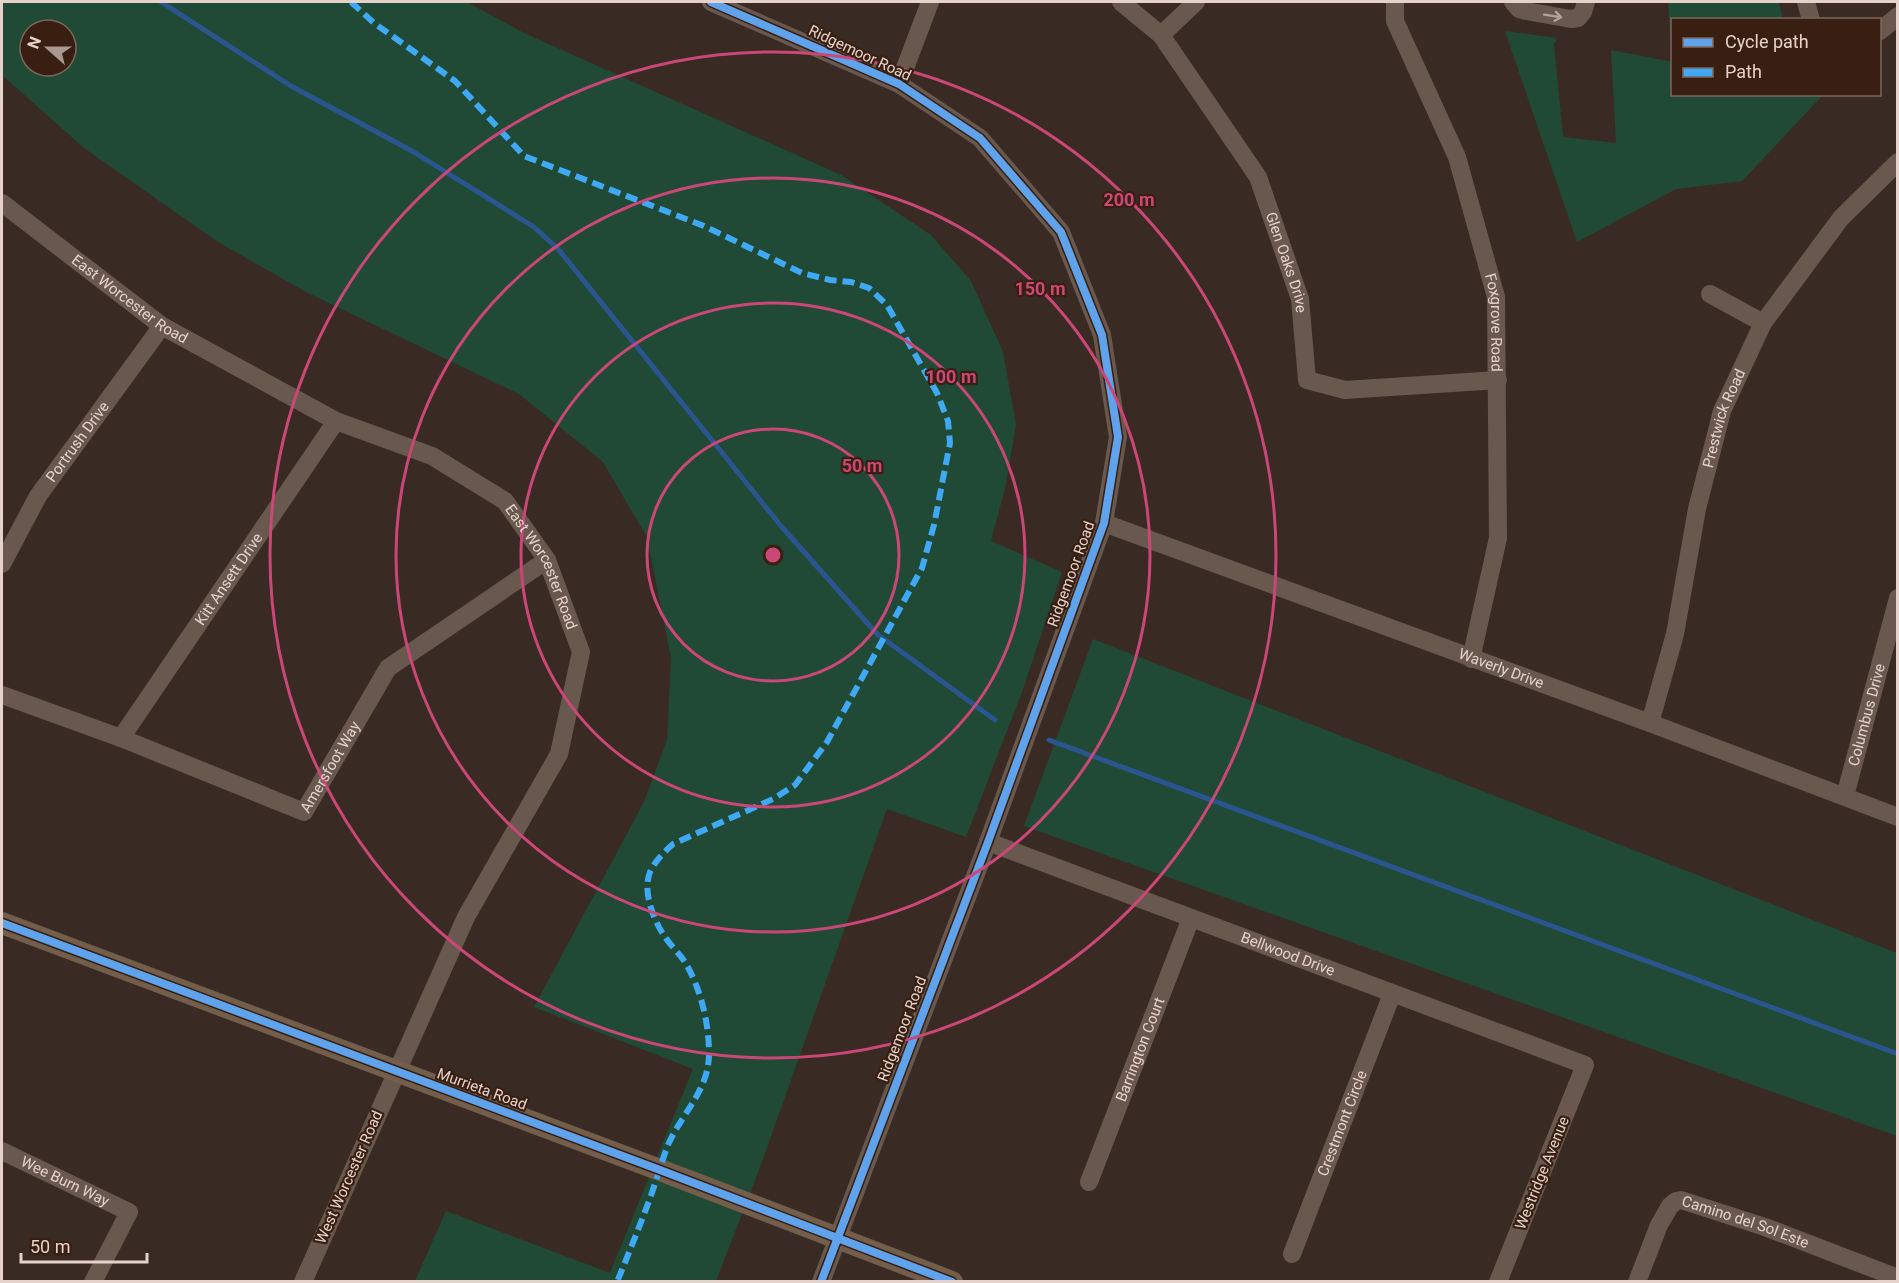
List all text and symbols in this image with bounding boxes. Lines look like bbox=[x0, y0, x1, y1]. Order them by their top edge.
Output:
one-way arrow bbox=[1542, 10, 1562, 21]
north arrow bbox=[18, 18, 78, 78]
legend bbox=[1671, 18, 1881, 96]
street label: Ridgemoor Road bbox=[806, 21, 914, 85]
text: Cycle path bbox=[1725, 31, 1809, 52]
text: N bbox=[24, 34, 45, 51]
text: Path bbox=[1725, 61, 1762, 82]
text: 200 m bbox=[1103, 189, 1155, 210]
street label: Glen Oaks Drive bbox=[1262, 210, 1310, 314]
street label: East Worcester Road bbox=[68, 251, 191, 347]
street label: Foxgrove Road bbox=[1481, 271, 1506, 372]
text: 150 m bbox=[1014, 278, 1066, 299]
text: 100 m bbox=[925, 366, 977, 387]
street label: Prestwick Road bbox=[1699, 366, 1749, 470]
street label: Portrush Drive bbox=[42, 398, 113, 486]
text: 50 m bbox=[842, 455, 882, 476]
street label: East Worcester Road bbox=[501, 501, 581, 632]
street label: Ridgemoor Road bbox=[1044, 519, 1098, 629]
street label: Kitt Ansett Drive bbox=[191, 529, 266, 629]
centre of rings bbox=[763, 545, 783, 565]
street label: Waverly Drive bbox=[1456, 645, 1546, 692]
street label: Columbus Drive bbox=[1844, 662, 1889, 768]
street label: Amersfoot Way bbox=[297, 718, 364, 816]
street label: Bellwood Drive bbox=[1238, 928, 1337, 980]
street label: Ridgemoor Road bbox=[874, 974, 930, 1084]
street label: Barrington Court bbox=[1112, 995, 1169, 1104]
street label: Murrieta Road bbox=[435, 1064, 529, 1114]
street label: Crestmont Circle bbox=[1314, 1068, 1371, 1179]
street label: West Worcester Road bbox=[312, 1108, 386, 1246]
street label: Westridge Avenue bbox=[1511, 1114, 1573, 1232]
street label: Wee Burn Way bbox=[18, 1152, 112, 1210]
street label: Camino del Sol Este bbox=[1680, 1192, 1812, 1252]
scale bar bbox=[21, 1226, 147, 1264]
text: 50 m bbox=[30, 1236, 70, 1257]

